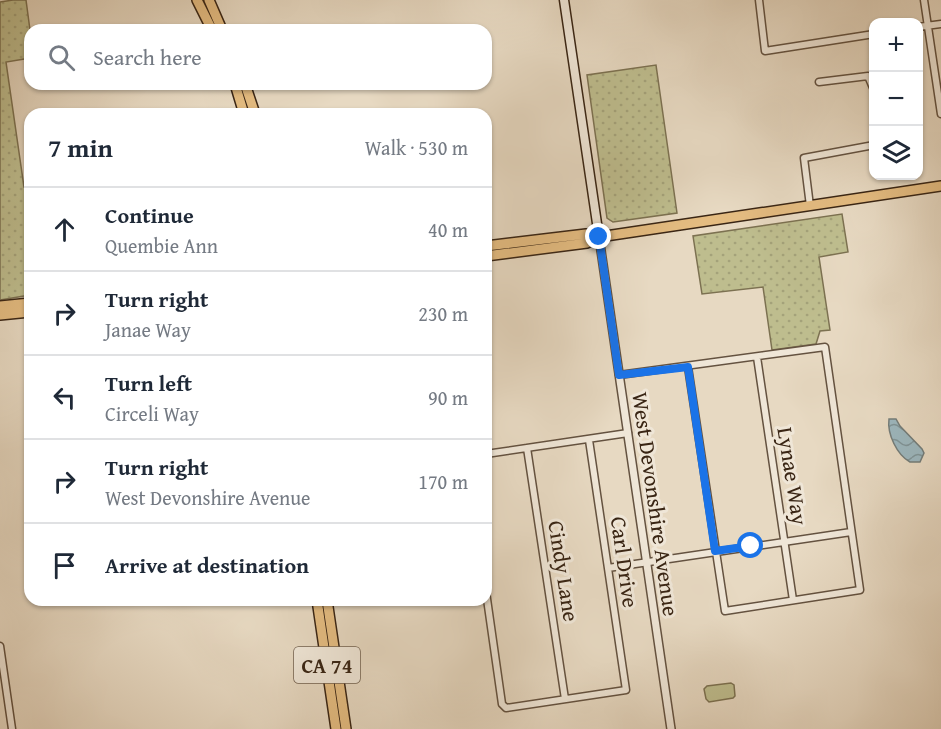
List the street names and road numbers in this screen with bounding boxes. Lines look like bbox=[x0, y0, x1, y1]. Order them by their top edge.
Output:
street label: West Devonshire Avenue bbox=[624, 390, 688, 618]
street label: Lynae Way bbox=[769, 425, 817, 527]
street label: Carl Drive bbox=[603, 514, 647, 610]
street label: Cindy Lane bbox=[540, 518, 588, 624]
road number: CA 74 bbox=[294, 647, 360, 683]

